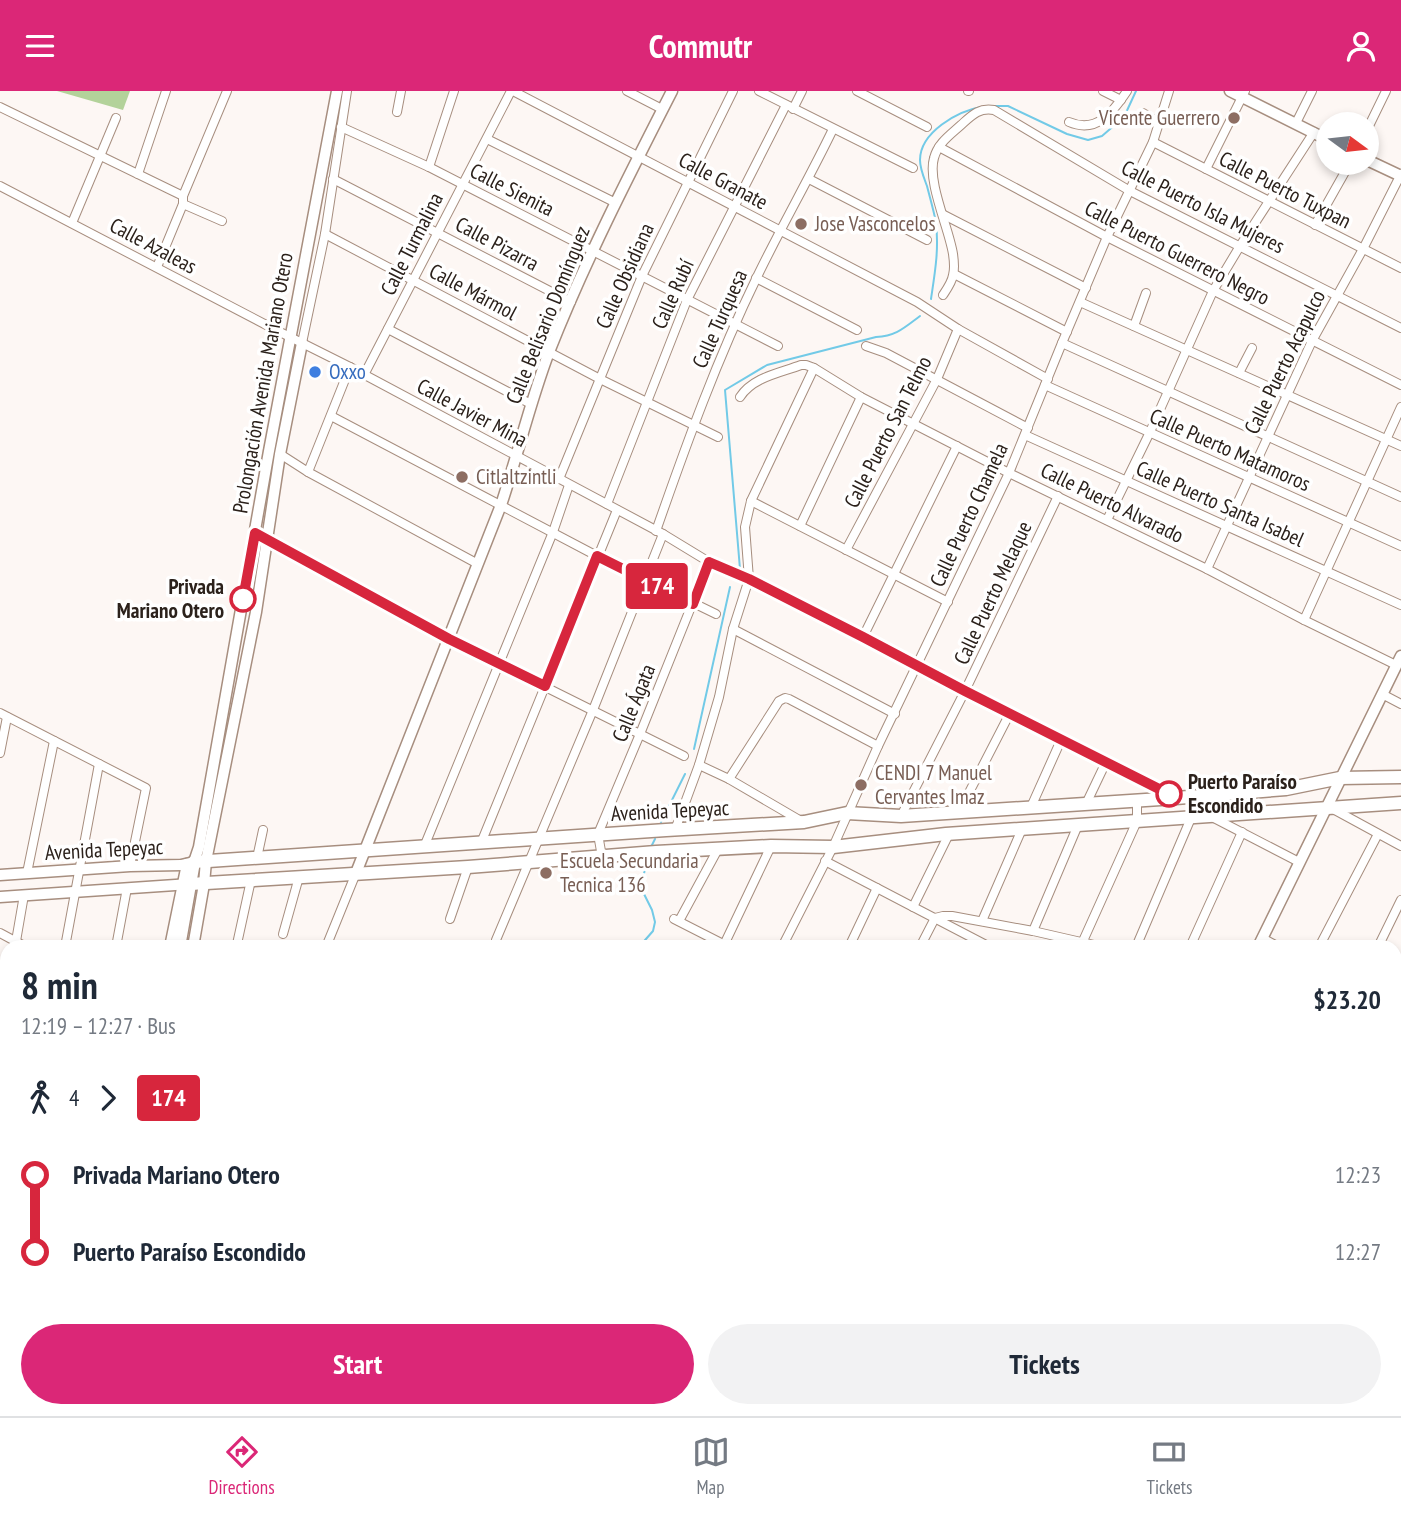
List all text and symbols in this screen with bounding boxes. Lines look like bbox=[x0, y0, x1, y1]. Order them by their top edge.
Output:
text: Commutr bbox=[649, 25, 752, 67]
icon: menu bbox=[21, 27, 59, 65]
icon: person bbox=[1342, 27, 1380, 65]
place label: Vicente Guerrero bbox=[1098, 104, 1220, 131]
marker: Vicente Guerrero bbox=[1226, 110, 1242, 126]
north arrow bbox=[1316, 112, 1379, 175]
map controls bbox=[1316, 112, 1379, 175]
street label: Calle Puerto Tuxpan bbox=[1215, 145, 1356, 234]
street label: Calle Granate bbox=[674, 146, 772, 215]
street label: Calle Puerto Isla Mujeres bbox=[1117, 154, 1289, 259]
street label: Calle Sienita bbox=[466, 157, 559, 222]
street label: Calle Turmalina bbox=[374, 188, 449, 300]
street label: Calle Puerto Guerrero Negro bbox=[1080, 194, 1274, 311]
street label: Calle Pizarra bbox=[451, 210, 544, 277]
place label: Jose Vasconcelos bbox=[814, 210, 935, 237]
street label: Calle Azaleas bbox=[105, 211, 201, 280]
marker: Jose Vasconcelos bbox=[793, 216, 809, 232]
street label: Calle Obsidiana bbox=[589, 219, 660, 333]
street label: Calle Belisario Domínguez bbox=[499, 222, 596, 408]
street label: Prolongación Avenida Mariano Otero bbox=[226, 250, 299, 515]
street label: Calle Rubí bbox=[645, 254, 700, 333]
street label: Calle Mármol bbox=[425, 257, 522, 326]
street label: Calle Turquesa bbox=[686, 265, 753, 372]
street label: Calle Puerto Acapulco bbox=[1238, 285, 1331, 438]
street label: Calle Puerto San Telmo bbox=[838, 351, 937, 512]
place label: Oxxo bbox=[329, 358, 366, 385]
marker: Oxxo bbox=[307, 364, 323, 380]
street label: Calle Javier Mina bbox=[412, 372, 532, 453]
street label: Calle Puerto Matamoros bbox=[1146, 402, 1315, 497]
street label: Calle Puerto Chamela bbox=[923, 439, 1014, 591]
street label: Calle Puerto Santa Isabel bbox=[1132, 454, 1308, 553]
street label: Calle Puerto Alvarado bbox=[1036, 456, 1188, 549]
place label: Citlaltzintli bbox=[476, 463, 556, 490]
marker: Citlaltzintli bbox=[454, 469, 470, 485]
street label: Calle Puerto Melaque bbox=[948, 517, 1038, 669]
line badge: 174 bbox=[617, 563, 697, 609]
text: 174 bbox=[640, 570, 674, 601]
place label: Privada Mariano Otero bbox=[117, 573, 224, 624]
marker: Privada Mariano Otero bbox=[230, 586, 256, 612]
street label: Calle Ágata bbox=[606, 660, 661, 746]
place label: CENDI 7 Manuel Cervantes Imaz bbox=[875, 759, 992, 810]
place label: Puerto Paraíso Escondido bbox=[1188, 768, 1297, 819]
marker: CENDI 7 Manuel Cervantes Imaz bbox=[853, 777, 869, 793]
marker: Puerto Paraíso Escondido bbox=[1156, 781, 1182, 807]
street label: Avenida Tepeyac bbox=[610, 794, 730, 827]
street label: Avenida Tepeyac bbox=[44, 833, 164, 866]
place label: Escuela Secundaria Tecnica 136 bbox=[560, 847, 699, 898]
marker: Escuela Secundaria Tecnica 136 bbox=[538, 865, 554, 881]
text: 8 min bbox=[21, 960, 98, 1009]
text: $23.20 bbox=[1313, 983, 1381, 1016]
text: 12:19 – 12:27 · Bus bbox=[21, 1011, 176, 1040]
icon: walk bbox=[21, 1079, 59, 1117]
icon: forward bbox=[89, 1079, 127, 1117]
text: 174 bbox=[151, 1082, 186, 1113]
text: 4 bbox=[69, 1083, 79, 1112]
text: Privada Mariano Otero bbox=[73, 1158, 280, 1191]
text: 12:23 bbox=[1335, 1160, 1381, 1189]
text: Puerto Paraíso Escondido bbox=[73, 1235, 306, 1268]
text: 12:27 bbox=[1335, 1237, 1381, 1266]
button: Start bbox=[21, 1324, 694, 1404]
button: Tickets bbox=[708, 1324, 1381, 1404]
tab: Directions bbox=[208, 1433, 275, 1499]
tab: Map bbox=[692, 1433, 730, 1499]
tab: Tickets bbox=[1146, 1433, 1193, 1499]

